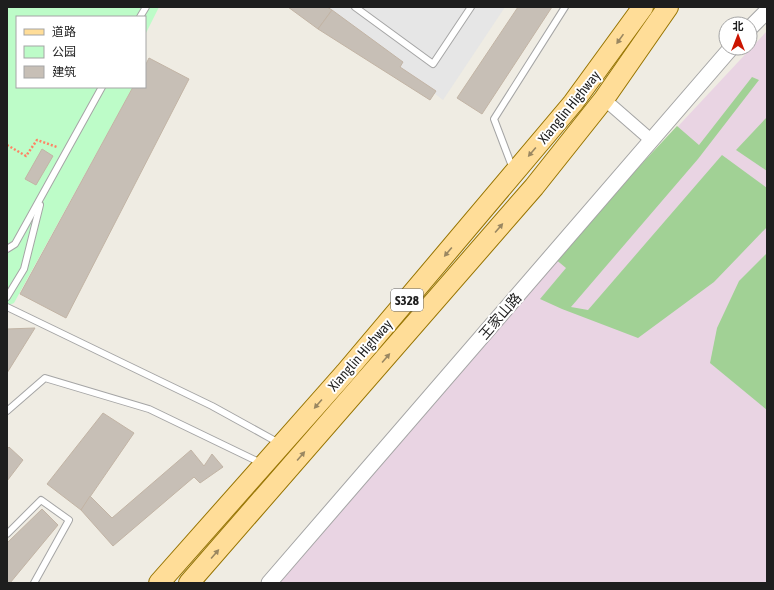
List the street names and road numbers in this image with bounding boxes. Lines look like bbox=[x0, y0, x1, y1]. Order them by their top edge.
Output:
street label: Xianglin Highway bbox=[535, 67, 603, 147]
road number: S328 bbox=[391, 289, 423, 311]
street label: 王家山路 bbox=[476, 290, 524, 342]
street label: Xianglin Highway bbox=[325, 316, 395, 394]

